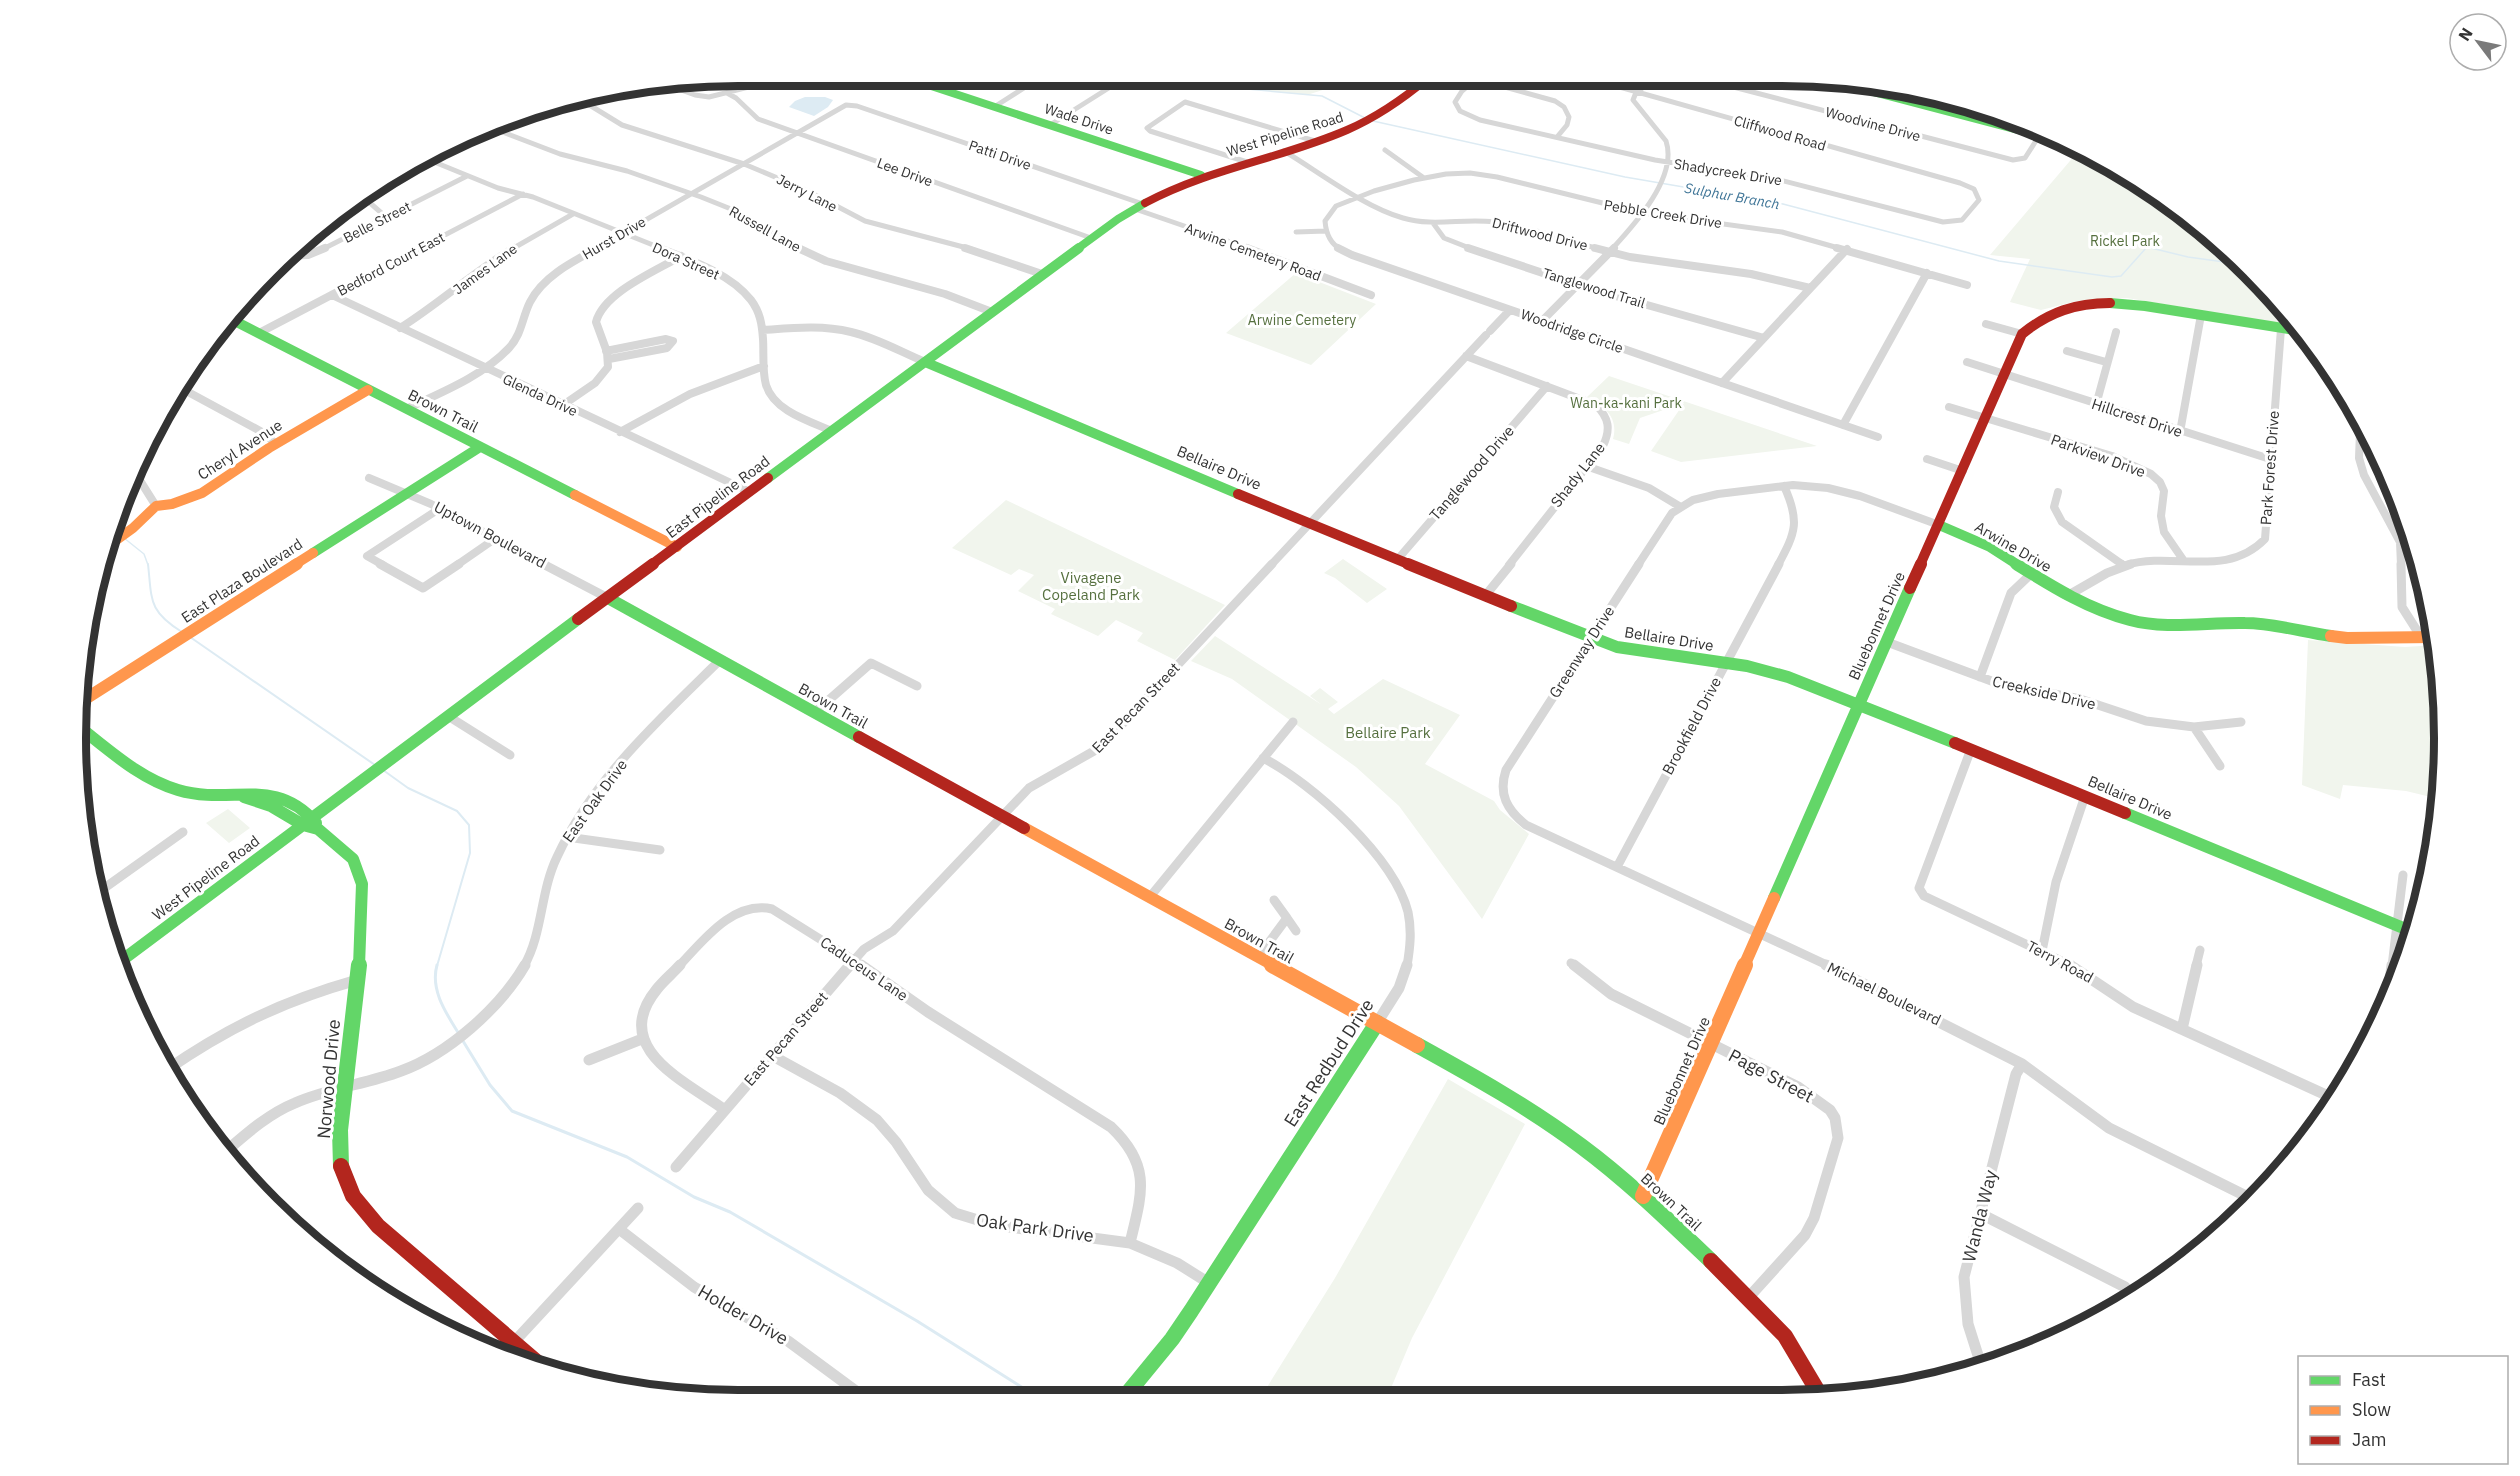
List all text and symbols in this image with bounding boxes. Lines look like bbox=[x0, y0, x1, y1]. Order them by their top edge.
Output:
north arrow bbox=[2448, 12, 2508, 72]
text: N bbox=[2454, 24, 2477, 44]
street label: Wade Drive bbox=[1042, 99, 1116, 139]
street label: Woodvine Drive bbox=[1823, 103, 1923, 145]
street label: West Pipeline Road bbox=[1224, 108, 1346, 160]
street label: Cliffwood Road bbox=[1732, 111, 1828, 155]
street label: Patti Drive bbox=[966, 136, 1034, 174]
street label: Lee Drive bbox=[875, 154, 936, 190]
street label: Shadycreek Drive bbox=[1673, 155, 1784, 189]
street label: Jerry Lane bbox=[774, 170, 841, 216]
water label: Sulphur Branch bbox=[1683, 179, 1781, 213]
street label: Pebble Creek Drive bbox=[1603, 196, 1724, 232]
street label: Belle Street bbox=[340, 197, 414, 247]
street label: Russell Lane bbox=[726, 202, 804, 256]
street label: Hurst Drive bbox=[579, 212, 649, 263]
street label: Driftwood Drive bbox=[1490, 213, 1590, 255]
street label: Arwine Cemetery Road bbox=[1182, 219, 1324, 285]
street label: Bedford Court East bbox=[334, 228, 448, 300]
park label: Rickel Park bbox=[2090, 232, 2161, 250]
street label: Dora Street bbox=[650, 238, 722, 284]
street label: James Lane bbox=[449, 240, 521, 298]
street label: Tanglewood Trail bbox=[1541, 264, 1648, 312]
street label: Woodridge Circle bbox=[1519, 305, 1626, 357]
park label: Arwine Cemetery bbox=[1248, 311, 1356, 329]
street label: Glenda Drive bbox=[500, 370, 581, 420]
street label: Brown Trail bbox=[405, 385, 482, 436]
park label: Wan-ka-kani Park bbox=[1570, 394, 1682, 412]
street label: Hillcrest Drive bbox=[2089, 394, 2185, 441]
street label: Park Forest Drive bbox=[2256, 410, 2283, 526]
street label: Cheryl Avenue bbox=[194, 415, 286, 484]
street label: Tanglewood Drive bbox=[1425, 421, 1518, 524]
street label: Parkview Drive bbox=[2048, 430, 2148, 481]
street label: Shady Lane bbox=[1546, 438, 1609, 511]
street label: Bellaire Drive bbox=[1174, 441, 1264, 494]
street label: East Pipeline Road bbox=[662, 451, 773, 542]
street label: Uptown Boulevard bbox=[431, 497, 550, 572]
street label: Arwine Drive bbox=[1971, 517, 2055, 576]
street label: East Plaza Boulevard bbox=[178, 534, 306, 627]
park label: Vivagene Copeland Park bbox=[1042, 568, 1140, 604]
street label: Bluebonnet Drive bbox=[1844, 569, 1909, 683]
street label: Greenway Drive bbox=[1545, 602, 1618, 701]
street label: Bellaire Drive bbox=[1623, 622, 1715, 655]
street label: East Pecan Street bbox=[1088, 658, 1184, 757]
street label: Creekside Drive bbox=[1991, 671, 2098, 714]
street label: Brookfield Drive bbox=[1658, 674, 1725, 778]
street label: Brown Trail bbox=[795, 679, 871, 732]
park label: Bellaire Park bbox=[1345, 723, 1431, 742]
street label: East Oak Drive bbox=[558, 756, 631, 846]
street label: Bellaire Drive bbox=[2085, 771, 2175, 824]
street label: West Pipeline Road bbox=[148, 831, 263, 924]
street label: Brown Trail bbox=[1221, 914, 1297, 967]
street label: Caduceus Lane bbox=[817, 932, 912, 1005]
street label: Terry Road bbox=[2024, 936, 2097, 987]
street label: Michael Boulevard bbox=[1824, 958, 1944, 1029]
street label: East Pecan Street bbox=[740, 988, 832, 1090]
street label: East Redbud Drive bbox=[1279, 994, 1379, 1131]
street label: Bluebonnet Drive bbox=[1649, 1014, 1714, 1128]
street label: Norwood Drive bbox=[312, 1018, 345, 1140]
street label: Page Street bbox=[1725, 1044, 1818, 1108]
street label: Wanda Way bbox=[1957, 1167, 2002, 1264]
street label: Brown Trail bbox=[1637, 1169, 1706, 1235]
street label: Oak Park Drive bbox=[975, 1208, 1095, 1247]
street label: Holder Drive bbox=[694, 1279, 793, 1350]
legend bbox=[2298, 1356, 2508, 1464]
text: Fast bbox=[2352, 1368, 2386, 1391]
text: Slow bbox=[2352, 1398, 2391, 1421]
text: Jam bbox=[2352, 1428, 2387, 1451]

